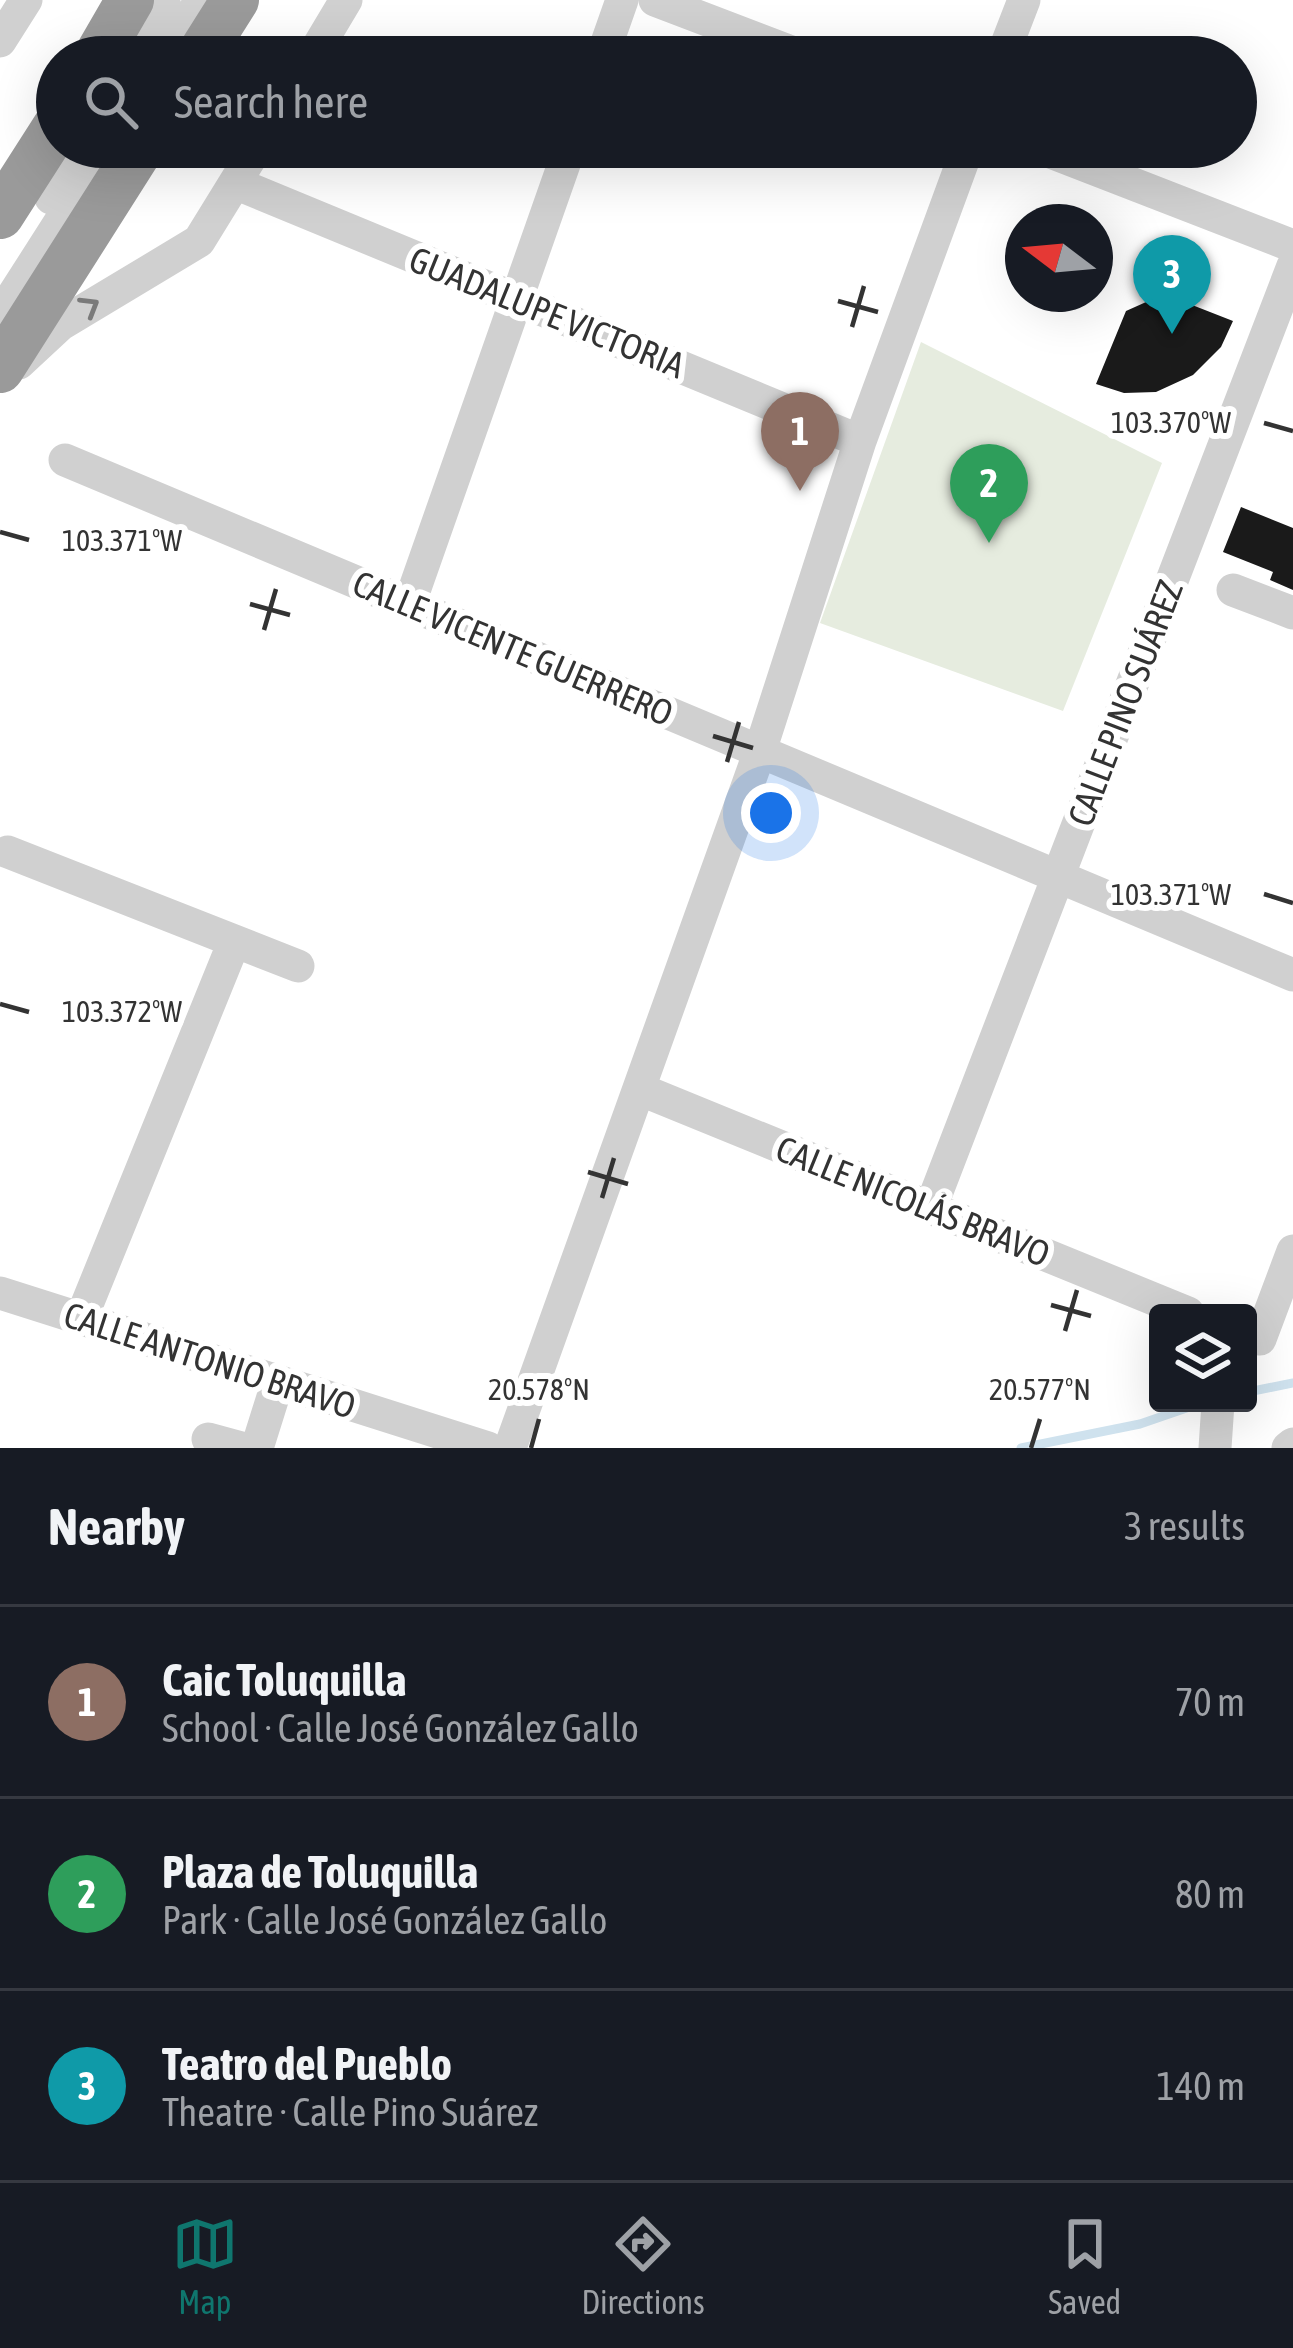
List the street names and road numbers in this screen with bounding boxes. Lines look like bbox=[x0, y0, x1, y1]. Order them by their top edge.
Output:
street label: GUADALUPE VICTORIA bbox=[403, 238, 691, 386]
street label: CALLE VICENTE GUERRERO bbox=[347, 562, 679, 734]
street label: CALLE PINO SUÁREZ bbox=[1059, 574, 1191, 832]
street label: CALLE NICOLÁS BRAVO bbox=[770, 1127, 1056, 1275]
street label: CALLE ANTONIO BRAVO bbox=[59, 1293, 361, 1427]

